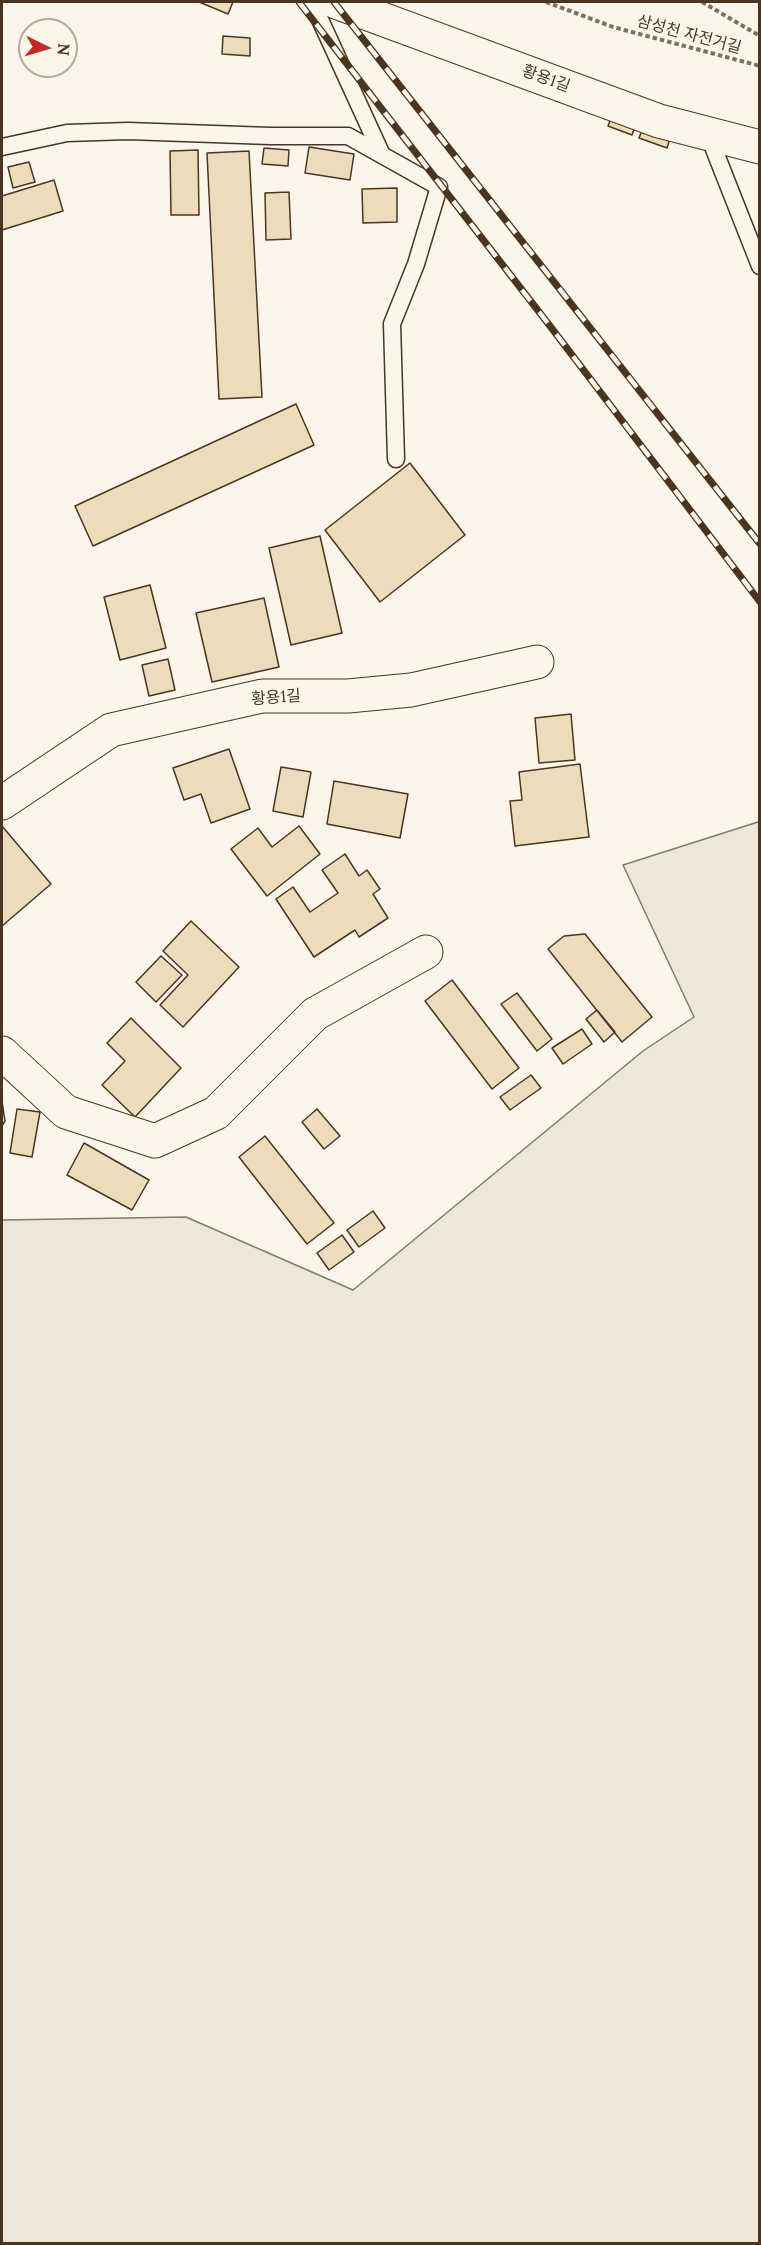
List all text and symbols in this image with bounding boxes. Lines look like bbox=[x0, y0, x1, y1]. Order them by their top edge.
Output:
street label: 삼성천 자전거길 bbox=[635, 12, 743, 58]
north arrow bbox=[18, 18, 78, 78]
text: N bbox=[53, 42, 74, 56]
street label: 황용1길 bbox=[519, 61, 573, 97]
street label: 황용1길 bbox=[250, 687, 302, 709]

